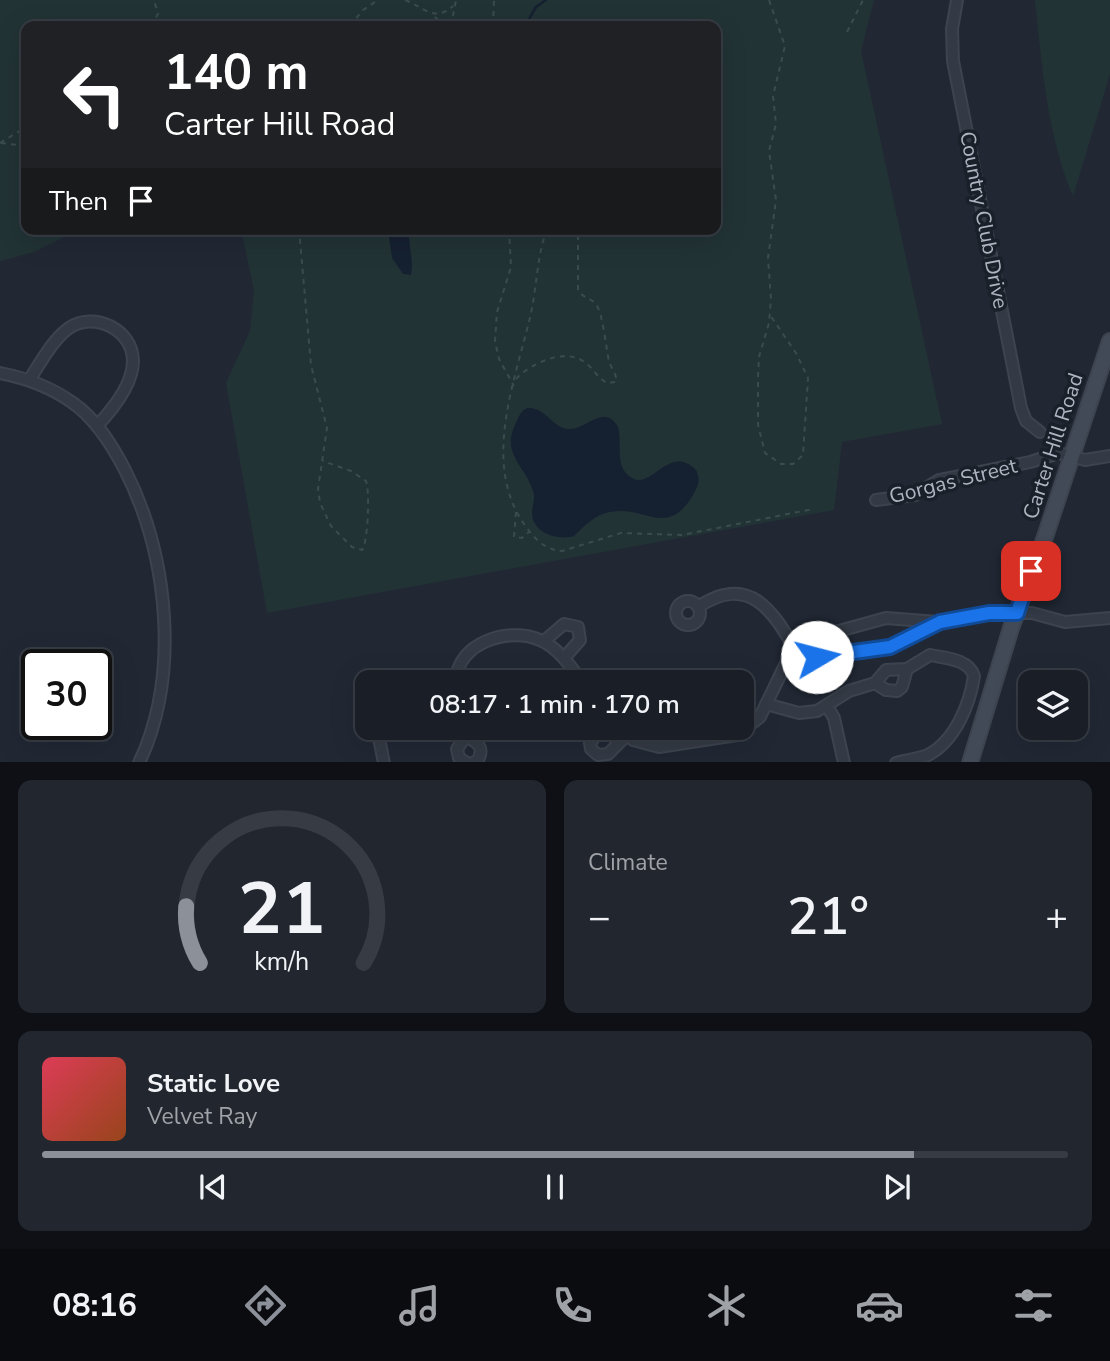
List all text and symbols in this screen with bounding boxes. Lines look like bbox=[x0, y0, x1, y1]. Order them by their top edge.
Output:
text: 140 m bbox=[164, 39, 308, 106]
icon: left bbox=[49, 49, 140, 140]
text: Carter Hill Road bbox=[164, 103, 395, 146]
street label: Country Club Drive bbox=[953, 129, 1015, 311]
icon: arrive bbox=[122, 182, 160, 220]
text: Then bbox=[49, 184, 108, 219]
street label: Carter Hill Road bbox=[1016, 369, 1090, 523]
street label: Gorgas Street bbox=[886, 451, 1020, 510]
pin bbox=[1001, 541, 1061, 601]
icon: arrive bbox=[1012, 552, 1050, 590]
position arrow bbox=[780, 620, 854, 694]
speed limit sign: 30 bbox=[21, 649, 112, 740]
map controls bbox=[1018, 670, 1088, 740]
button: layers bbox=[1018, 670, 1088, 740]
text: 08:17 · 1 min · 170 m bbox=[429, 687, 680, 722]
text: Climate bbox=[588, 847, 668, 878]
text: 21 bbox=[238, 859, 326, 959]
text: 21° bbox=[787, 881, 869, 952]
text: − bbox=[588, 892, 611, 943]
text: + bbox=[1045, 892, 1068, 943]
text: km/h bbox=[254, 944, 310, 978]
text: Static Love bbox=[147, 1066, 280, 1101]
text: Velvet Ray bbox=[147, 1101, 257, 1132]
icon: previous bbox=[194, 1168, 232, 1206]
icon: pause bbox=[536, 1168, 574, 1206]
icon: next bbox=[878, 1168, 916, 1206]
icon: directions bbox=[241, 1281, 290, 1330]
icon: music bbox=[395, 1281, 444, 1330]
icon: phone bbox=[548, 1281, 597, 1330]
icon: climate bbox=[702, 1281, 751, 1330]
icon: car bbox=[855, 1281, 904, 1330]
icon: filters bbox=[1009, 1281, 1058, 1330]
text: 08:16 bbox=[52, 1284, 137, 1327]

